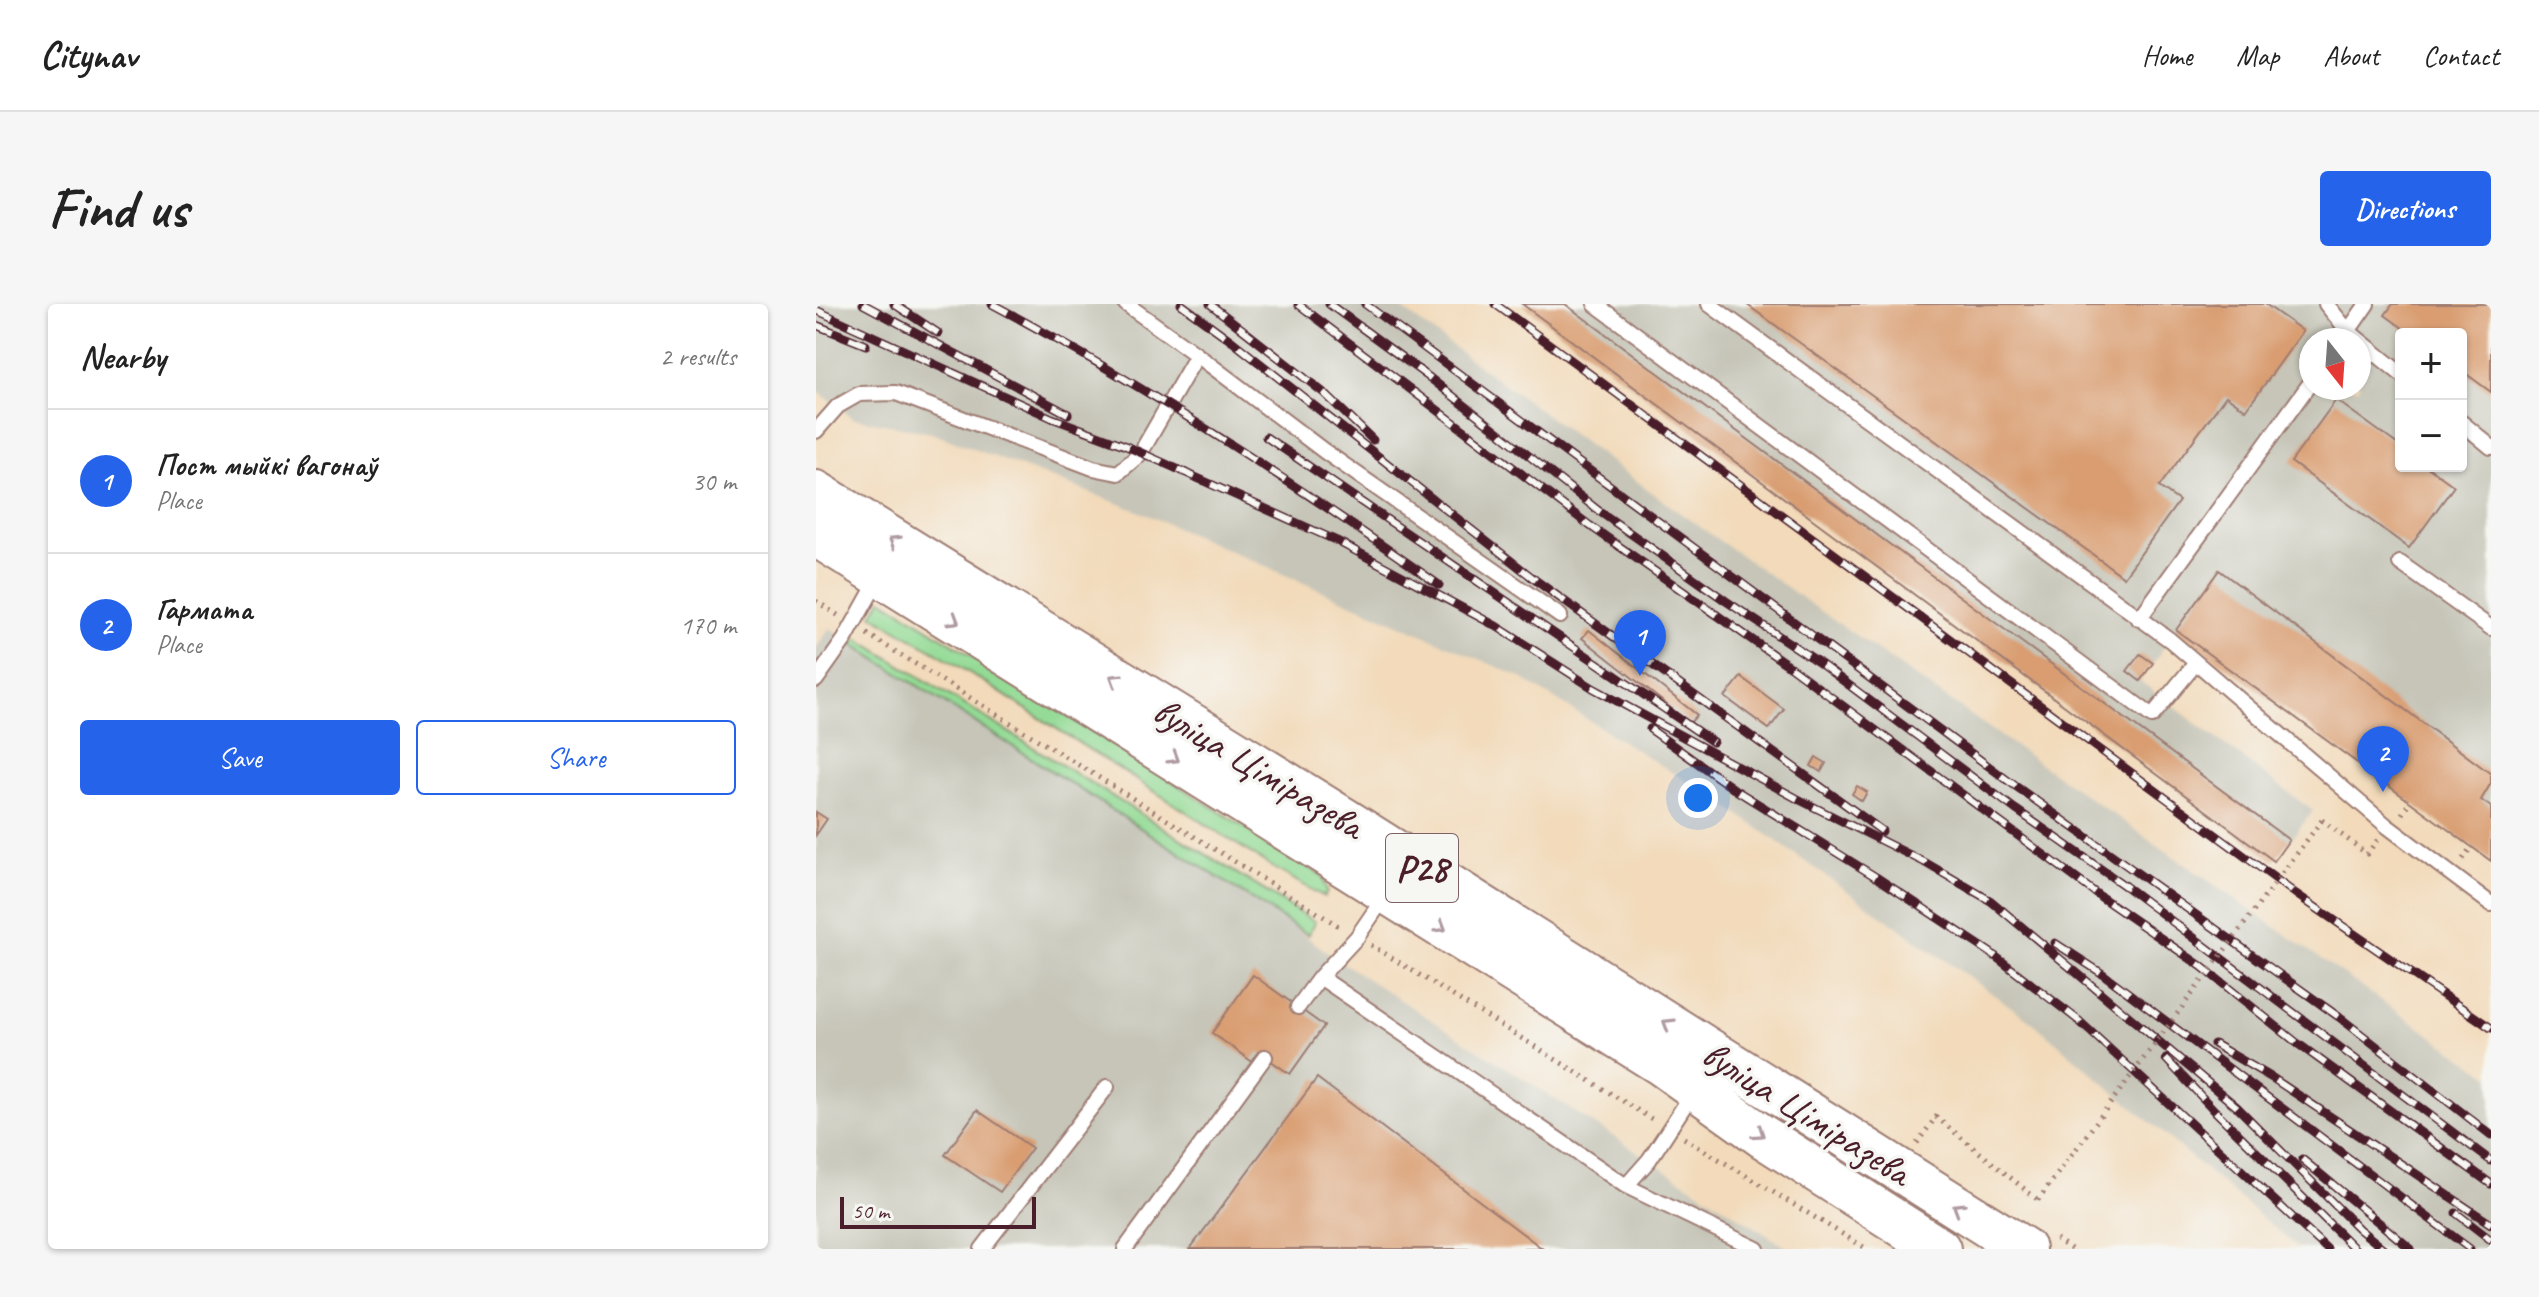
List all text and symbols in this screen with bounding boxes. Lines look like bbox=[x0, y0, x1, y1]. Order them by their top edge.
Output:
text: Citynav bbox=[40, 32, 137, 79]
text: Home bbox=[2142, 38, 2192, 73]
text: Map bbox=[2236, 38, 2279, 73]
text: About bbox=[2323, 38, 2379, 73]
text: Contact bbox=[2423, 38, 2499, 73]
button: Directions bbox=[2320, 171, 2491, 246]
text: Find us bbox=[48, 173, 188, 244]
north arrow bbox=[2299, 328, 2371, 400]
map controls bbox=[2395, 328, 2467, 472]
button: + bbox=[2395, 328, 2467, 400]
text: Nearby bbox=[80, 335, 166, 378]
text: 2 results bbox=[660, 340, 736, 373]
button: − bbox=[2395, 400, 2467, 472]
text: Пост мыйкі вагонаў bbox=[156, 446, 377, 484]
text: 1 bbox=[100, 465, 112, 498]
text: 30 m bbox=[692, 465, 736, 498]
text: Place bbox=[156, 484, 202, 517]
one-way arrow bbox=[888, 535, 903, 550]
text: Гармата bbox=[156, 590, 252, 628]
text: 2 bbox=[100, 609, 112, 642]
text: 170 m bbox=[680, 609, 736, 642]
one-way arrow bbox=[945, 610, 960, 626]
pin: 1 bbox=[1614, 610, 1666, 676]
text: Place bbox=[156, 628, 202, 661]
one-way arrow bbox=[1109, 673, 1123, 688]
street label: вуліца Ціміразева bbox=[1144, 685, 1376, 852]
button: Save bbox=[80, 720, 400, 795]
button: Share bbox=[416, 720, 736, 795]
pin: 2 bbox=[2357, 726, 2409, 792]
one-way arrow bbox=[1165, 749, 1180, 764]
your location bbox=[1678, 778, 1718, 818]
road number: Р28 bbox=[1386, 834, 1458, 902]
one-way arrow bbox=[1432, 918, 1447, 933]
one-way arrow bbox=[1662, 1018, 1676, 1033]
street label: вуліца Ціміразева bbox=[1693, 1029, 1923, 1199]
one-way arrow bbox=[1751, 1124, 1765, 1139]
scale bar bbox=[840, 1193, 1036, 1229]
text: 50 m bbox=[852, 1197, 889, 1225]
one-way arrow bbox=[1952, 1202, 1967, 1217]

